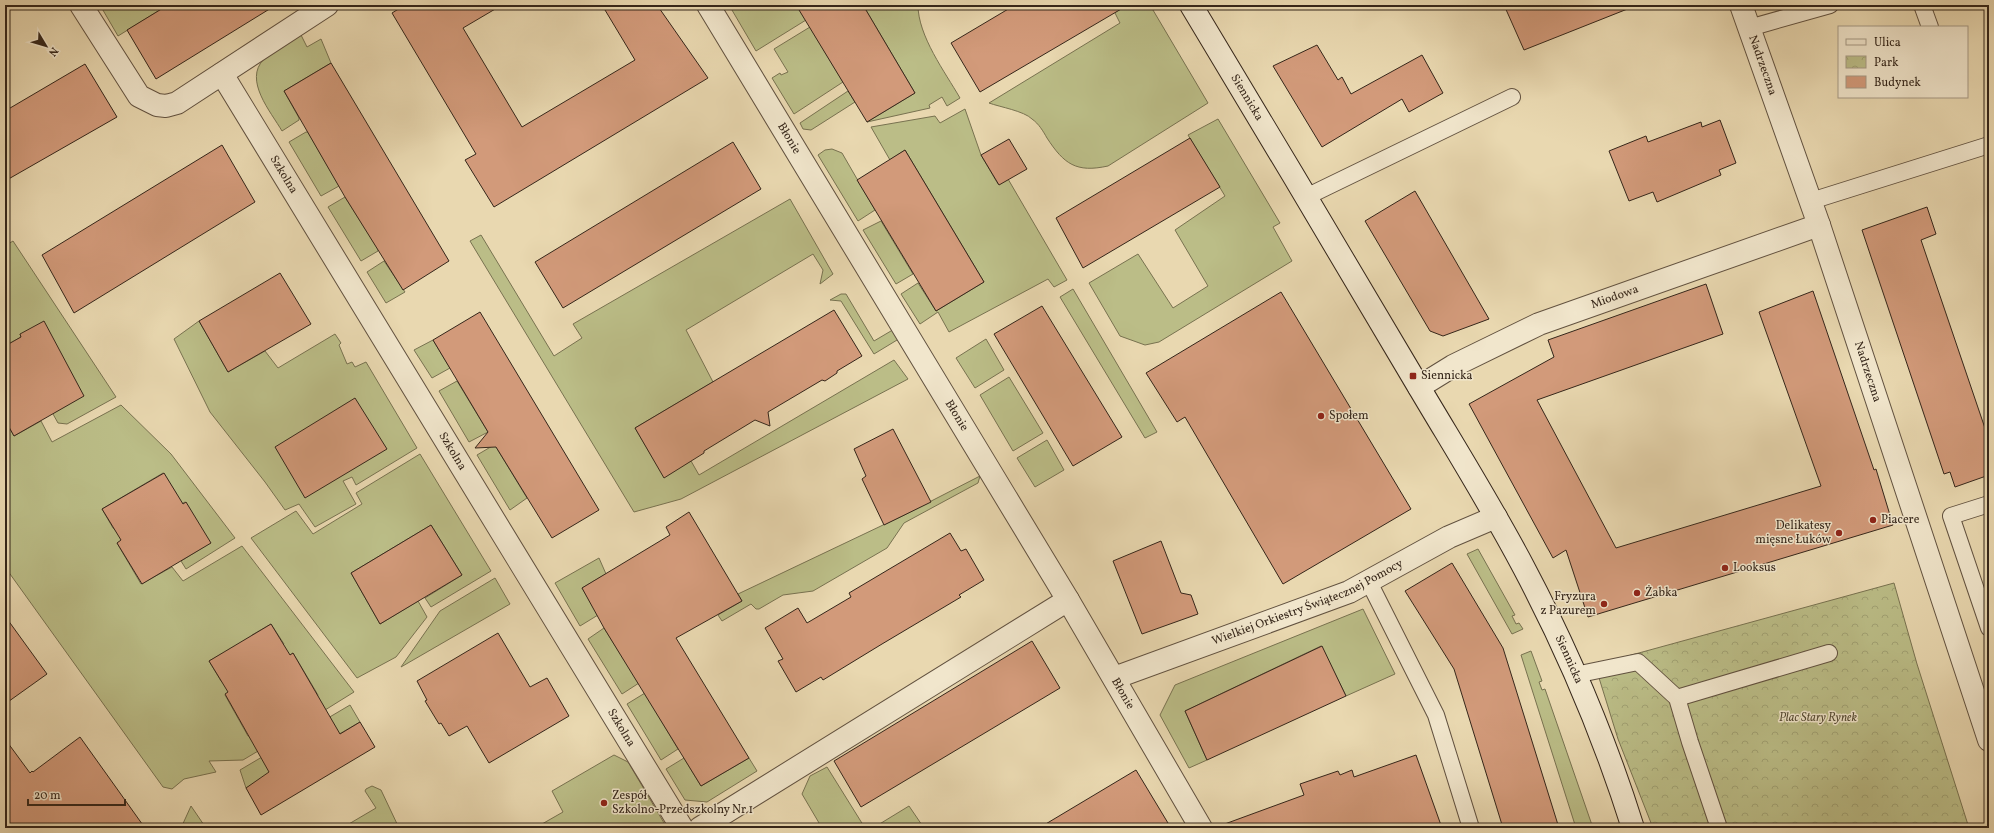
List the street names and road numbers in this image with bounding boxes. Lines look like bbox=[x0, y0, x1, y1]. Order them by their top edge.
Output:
street label: Nadrzeczna bbox=[1744, 33, 1780, 98]
street label: Siennicka bbox=[1227, 71, 1267, 124]
street label: Błonie bbox=[773, 120, 805, 157]
street label: Szkolna bbox=[266, 153, 301, 197]
street label: Miodowa bbox=[1589, 281, 1641, 313]
street label: Nadrzeczna bbox=[1850, 339, 1885, 404]
street label: Błonie bbox=[941, 397, 972, 435]
street label: Szkolna bbox=[434, 429, 470, 473]
street label: Wielkiej Orkiestry Świątecznej Pomocy bbox=[1210, 555, 1407, 649]
street label: Siennicka bbox=[1551, 633, 1586, 686]
street label: Błonie bbox=[1107, 675, 1138, 713]
street label: Szkolna bbox=[603, 706, 639, 750]

